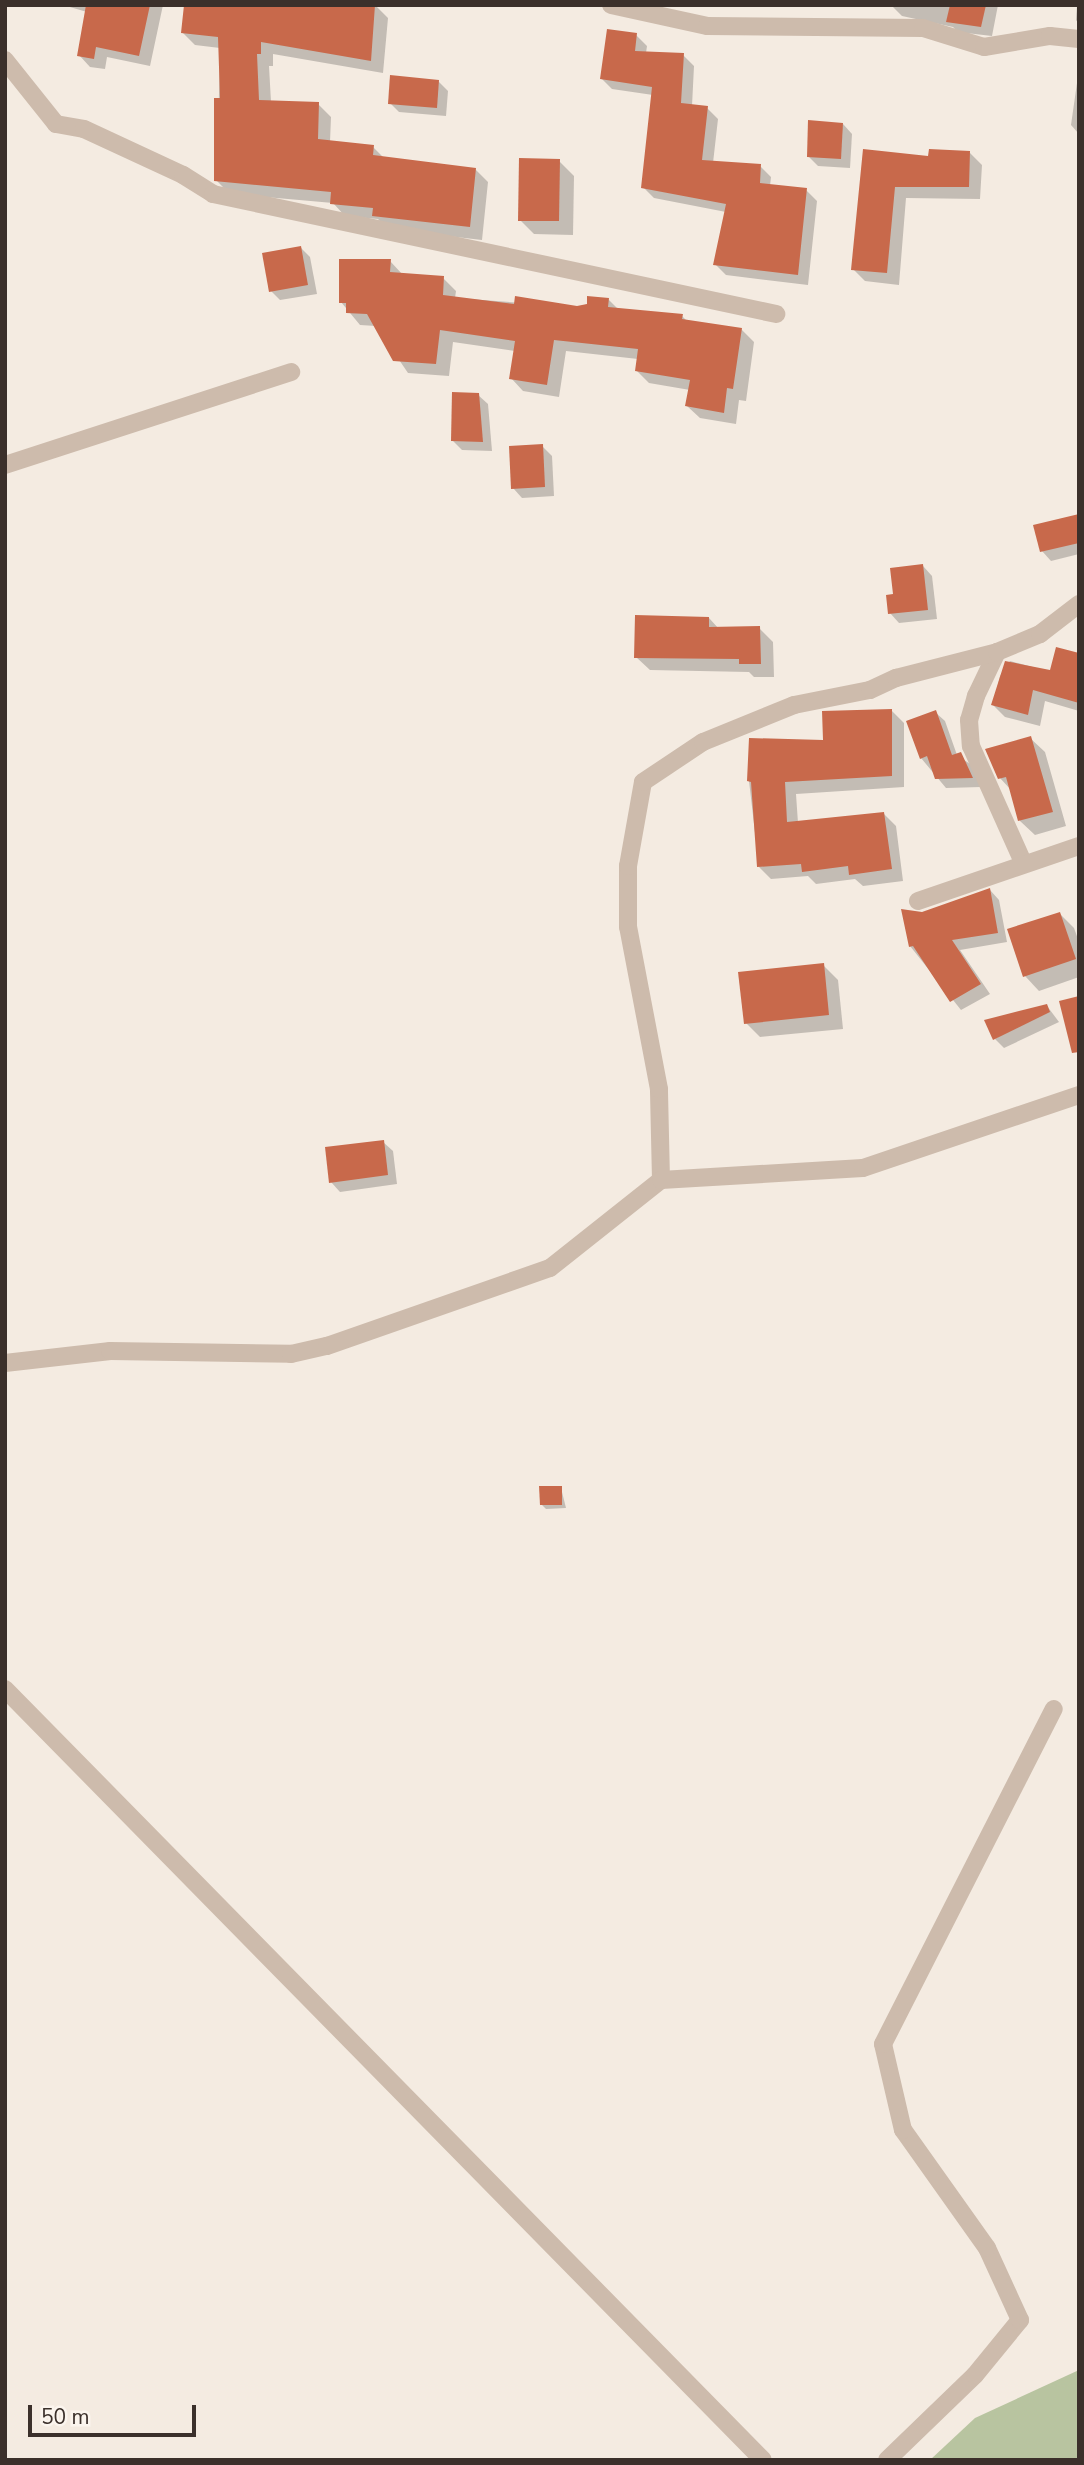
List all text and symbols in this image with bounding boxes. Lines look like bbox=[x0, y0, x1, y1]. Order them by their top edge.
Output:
scale bar bbox=[32, 2392, 200, 2436]
text: 50 m bbox=[41, 2403, 90, 2431]

